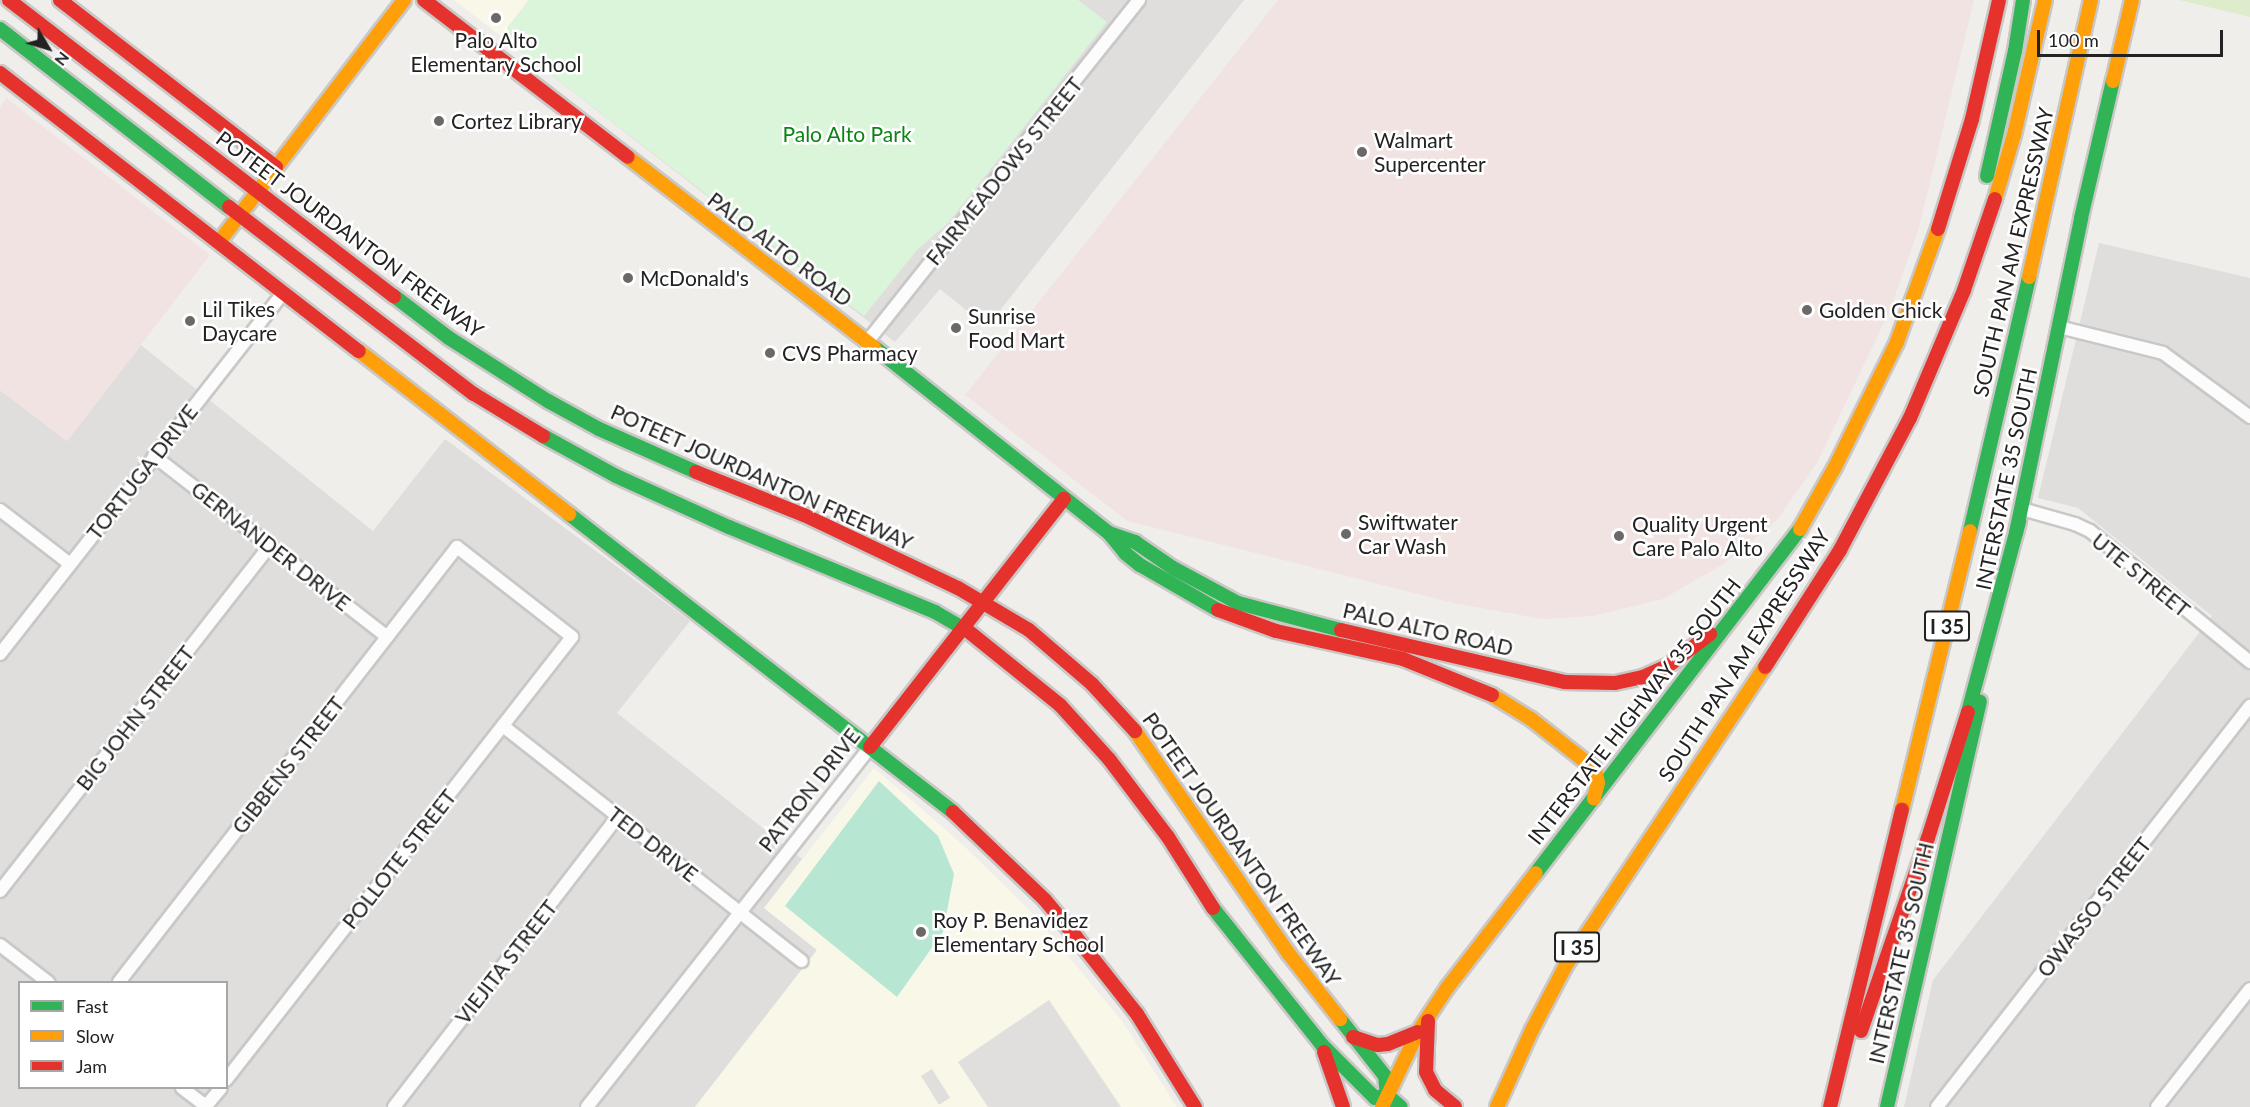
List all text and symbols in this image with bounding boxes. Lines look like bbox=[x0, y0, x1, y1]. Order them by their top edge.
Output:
marker: Palo Alto Elementary School bbox=[489, 11, 503, 25]
north arrow bbox=[18, 18, 78, 78]
scale bar bbox=[2040, 18, 2226, 56]
place label: Palo Alto Elementary School bbox=[410, 27, 582, 77]
text: 100 m bbox=[2048, 29, 2099, 51]
text: N bbox=[51, 49, 74, 70]
street label: FAIRMEADOWS STREET bbox=[920, 72, 1088, 270]
street label: SOUTH PAN AM EXPRESSWAY bbox=[1967, 105, 2059, 399]
place label: Cortez Library bbox=[451, 108, 582, 134]
marker: Cortez Library bbox=[432, 114, 446, 128]
park label: Palo Alto Park bbox=[782, 121, 912, 147]
street label: POTEET JOURDANTON FREEWAY bbox=[211, 125, 489, 343]
place label: Walmart Supercenter bbox=[1374, 127, 1486, 177]
marker: Walmart Supercenter bbox=[1355, 145, 1369, 159]
street label: PALO ALTO ROAD bbox=[703, 186, 857, 312]
place label: McDonald's bbox=[640, 265, 749, 291]
marker: McDonald's bbox=[621, 271, 635, 285]
place label: Lil Tikes Daycare bbox=[202, 296, 277, 346]
place label: Golden Chick bbox=[1819, 297, 1943, 323]
place label: Sunrise Food Mart bbox=[968, 303, 1065, 353]
marker: Golden Chick bbox=[1800, 303, 1814, 317]
marker: Lil Tikes Daycare bbox=[183, 314, 197, 328]
marker: Sunrise Food Mart bbox=[949, 321, 963, 335]
place label: CVS Pharmacy bbox=[782, 340, 918, 366]
marker: CVS Pharmacy bbox=[763, 346, 777, 360]
street label: INTERSTATE 35 SOUTH bbox=[1970, 366, 2042, 592]
street label: TORTUGA DRIVE bbox=[81, 399, 203, 545]
street label: POTEET JOURDANTON FREEWAY bbox=[607, 399, 917, 555]
street label: GERNANDER DRIVE bbox=[186, 476, 356, 616]
place label: Swiftwater Car Wash bbox=[1358, 509, 1458, 559]
place label: Quality Urgent Care Palo Alto bbox=[1632, 511, 1768, 561]
street label: SOUTH PAN AM EXPRESSWAY bbox=[1653, 524, 1835, 786]
marker: Swiftwater Car Wash bbox=[1339, 527, 1353, 541]
marker: Quality Urgent Care Palo Alto bbox=[1610, 527, 1628, 545]
street label: UTE STREET bbox=[2087, 528, 2195, 622]
street label: INTERSTATE HIGHWAY 35 SOUTH bbox=[1522, 573, 1746, 849]
street label: PALO ALTO ROAD bbox=[1340, 597, 1516, 661]
road number: I 35 bbox=[1923, 609, 1971, 643]
street label: BIG JOHN STREET bbox=[71, 641, 199, 795]
street label: GIBBENS STREET bbox=[227, 691, 349, 839]
street label: POTEET JOURDANTON FREEWAY bbox=[1137, 707, 1347, 991]
street label: PATRON DRIVE bbox=[753, 723, 865, 857]
street label: POLLOTE STREET bbox=[337, 784, 461, 934]
street label: TED DRIVE bbox=[603, 801, 703, 887]
street label: OWASSO STREET bbox=[2032, 832, 2156, 982]
street label: INTERSTATE 35 SOUTH bbox=[1863, 840, 1939, 1066]
street label: VIEJITA STREET bbox=[450, 895, 562, 1029]
place label: Roy P. Benavidez Elementary School bbox=[933, 907, 1105, 957]
marker: Roy P. Benavidez Elementary School bbox=[914, 925, 928, 939]
road number: I 35 bbox=[1553, 930, 1601, 964]
legend bbox=[18, 981, 228, 1089]
text: Fast bbox=[76, 995, 108, 1017]
text: Slow bbox=[76, 1025, 114, 1047]
text: Jam bbox=[76, 1055, 107, 1077]

